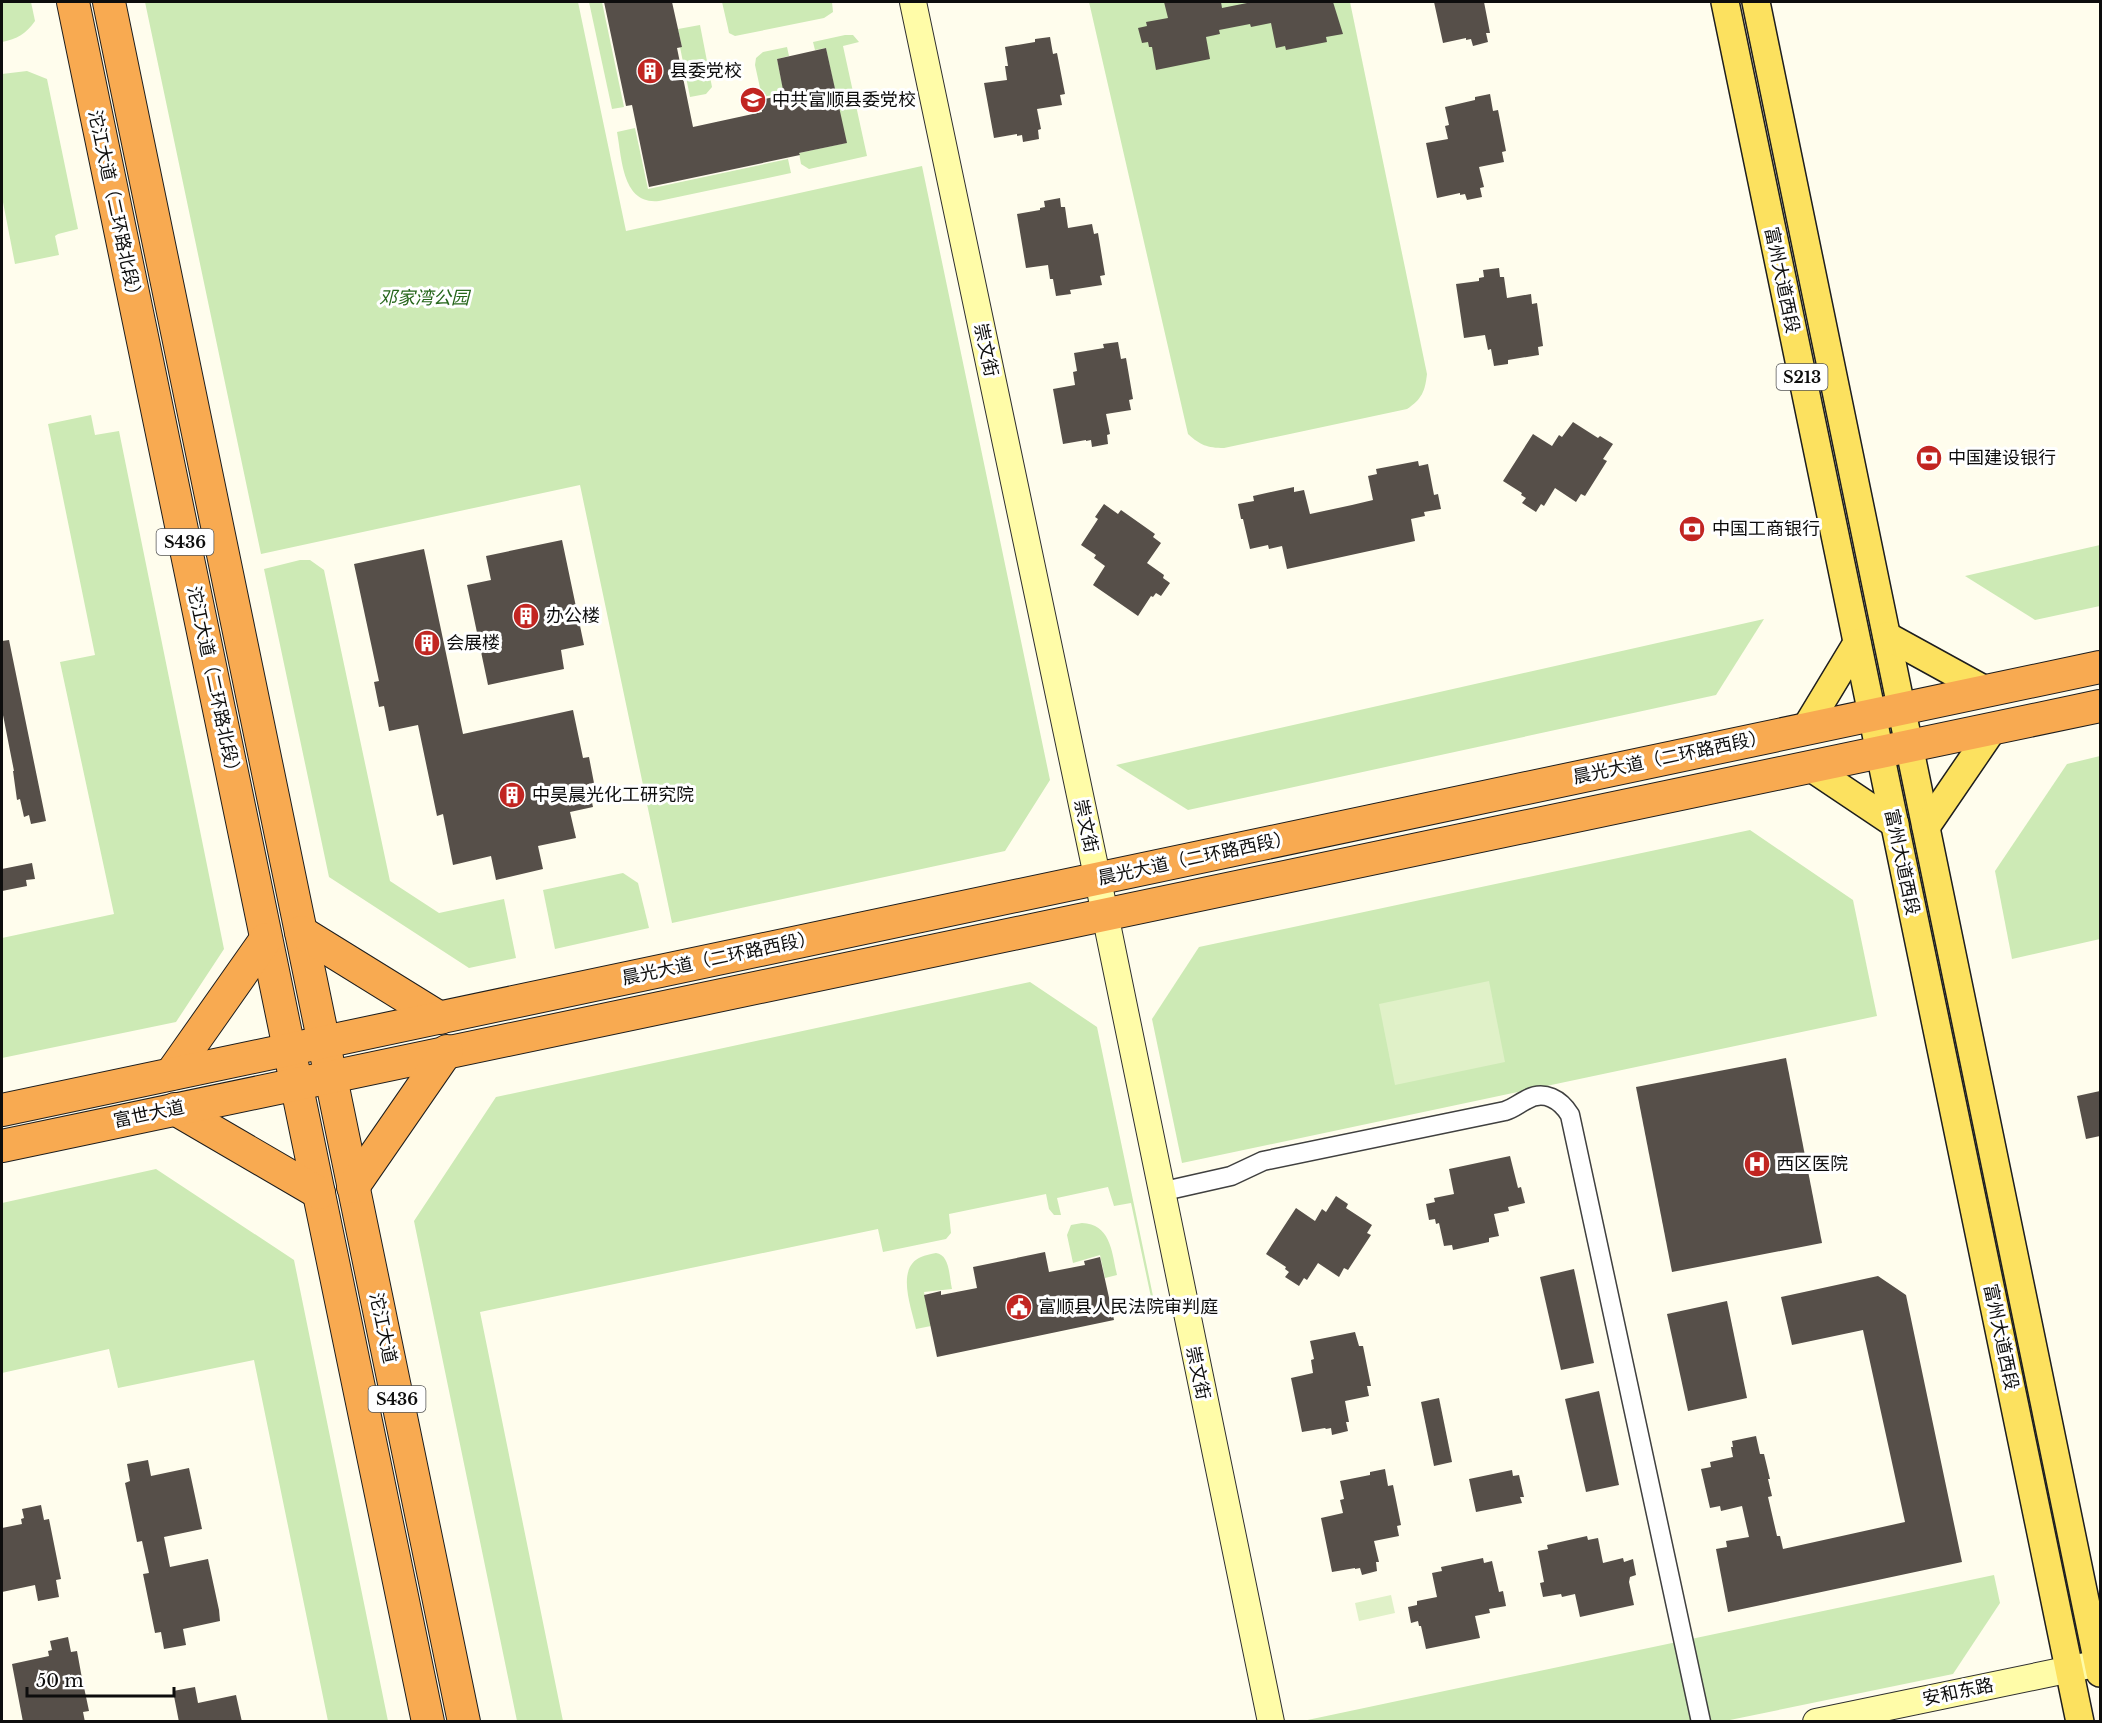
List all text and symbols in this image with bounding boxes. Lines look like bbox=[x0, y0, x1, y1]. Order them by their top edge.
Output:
building icon: 县委党校 bbox=[635, 56, 665, 86]
place label: 县委党校 bbox=[670, 60, 742, 82]
school or university icon: 中共富顺县委党校 bbox=[738, 85, 768, 115]
place label: 中共富顺县委党校 bbox=[772, 89, 916, 111]
street label: 沱江大道（二环路北段） bbox=[84, 108, 146, 306]
street label: 富州大道西段 bbox=[1760, 225, 1804, 335]
park label: 邓家湾公园 bbox=[379, 287, 472, 309]
street label: 崇文街 bbox=[970, 321, 1002, 379]
road number: S213 bbox=[1776, 364, 1828, 390]
bank icon: 中国建设银行 bbox=[1914, 443, 1944, 473]
place label: 中国建设银行 bbox=[1948, 447, 2056, 469]
bank icon: 中国工商银行 bbox=[1677, 514, 1707, 544]
place label: 中国工商银行 bbox=[1712, 518, 1820, 540]
road number: S436 bbox=[156, 529, 213, 555]
street label: 沱江大道（二环路北段） bbox=[183, 584, 245, 782]
building icon: 办公楼 bbox=[511, 601, 541, 631]
place label: 办公楼 bbox=[546, 605, 600, 627]
building icon: 会展楼 bbox=[412, 628, 442, 658]
place label: 会展楼 bbox=[446, 632, 500, 654]
street label: 晨光大道（二环路西段） bbox=[1571, 726, 1769, 788]
building icon: 中昊晨光化工研究院 bbox=[497, 780, 527, 810]
place label: 中昊晨光化工研究院 bbox=[532, 784, 694, 806]
street label: 崇文街 bbox=[1070, 797, 1102, 855]
street label: 富州大道西段 bbox=[1880, 807, 1924, 917]
street label: 晨光大道（二环路西段） bbox=[1096, 827, 1294, 889]
street label: 晨光大道（二环路西段） bbox=[620, 927, 818, 989]
street label: 富世大道 bbox=[111, 1096, 187, 1132]
hospital icon: 西区医院 bbox=[1742, 1149, 1772, 1179]
place label: 西区医院 bbox=[1776, 1153, 1848, 1175]
street label: 富州大道西段 bbox=[1979, 1282, 2023, 1392]
street label: 沱江大道 bbox=[365, 1290, 401, 1366]
public building icon: 富顺县人民法院审判庭 bbox=[1004, 1292, 1034, 1322]
place label: 富顺县人民法院审判庭 bbox=[1038, 1296, 1218, 1318]
street label: 崇文街 bbox=[1182, 1344, 1214, 1402]
road number: S436 bbox=[368, 1386, 426, 1412]
scale bar bbox=[27, 1660, 174, 1698]
text: 50 m bbox=[36, 1670, 84, 1692]
street label: 安和东路 bbox=[1920, 1674, 1996, 1710]

